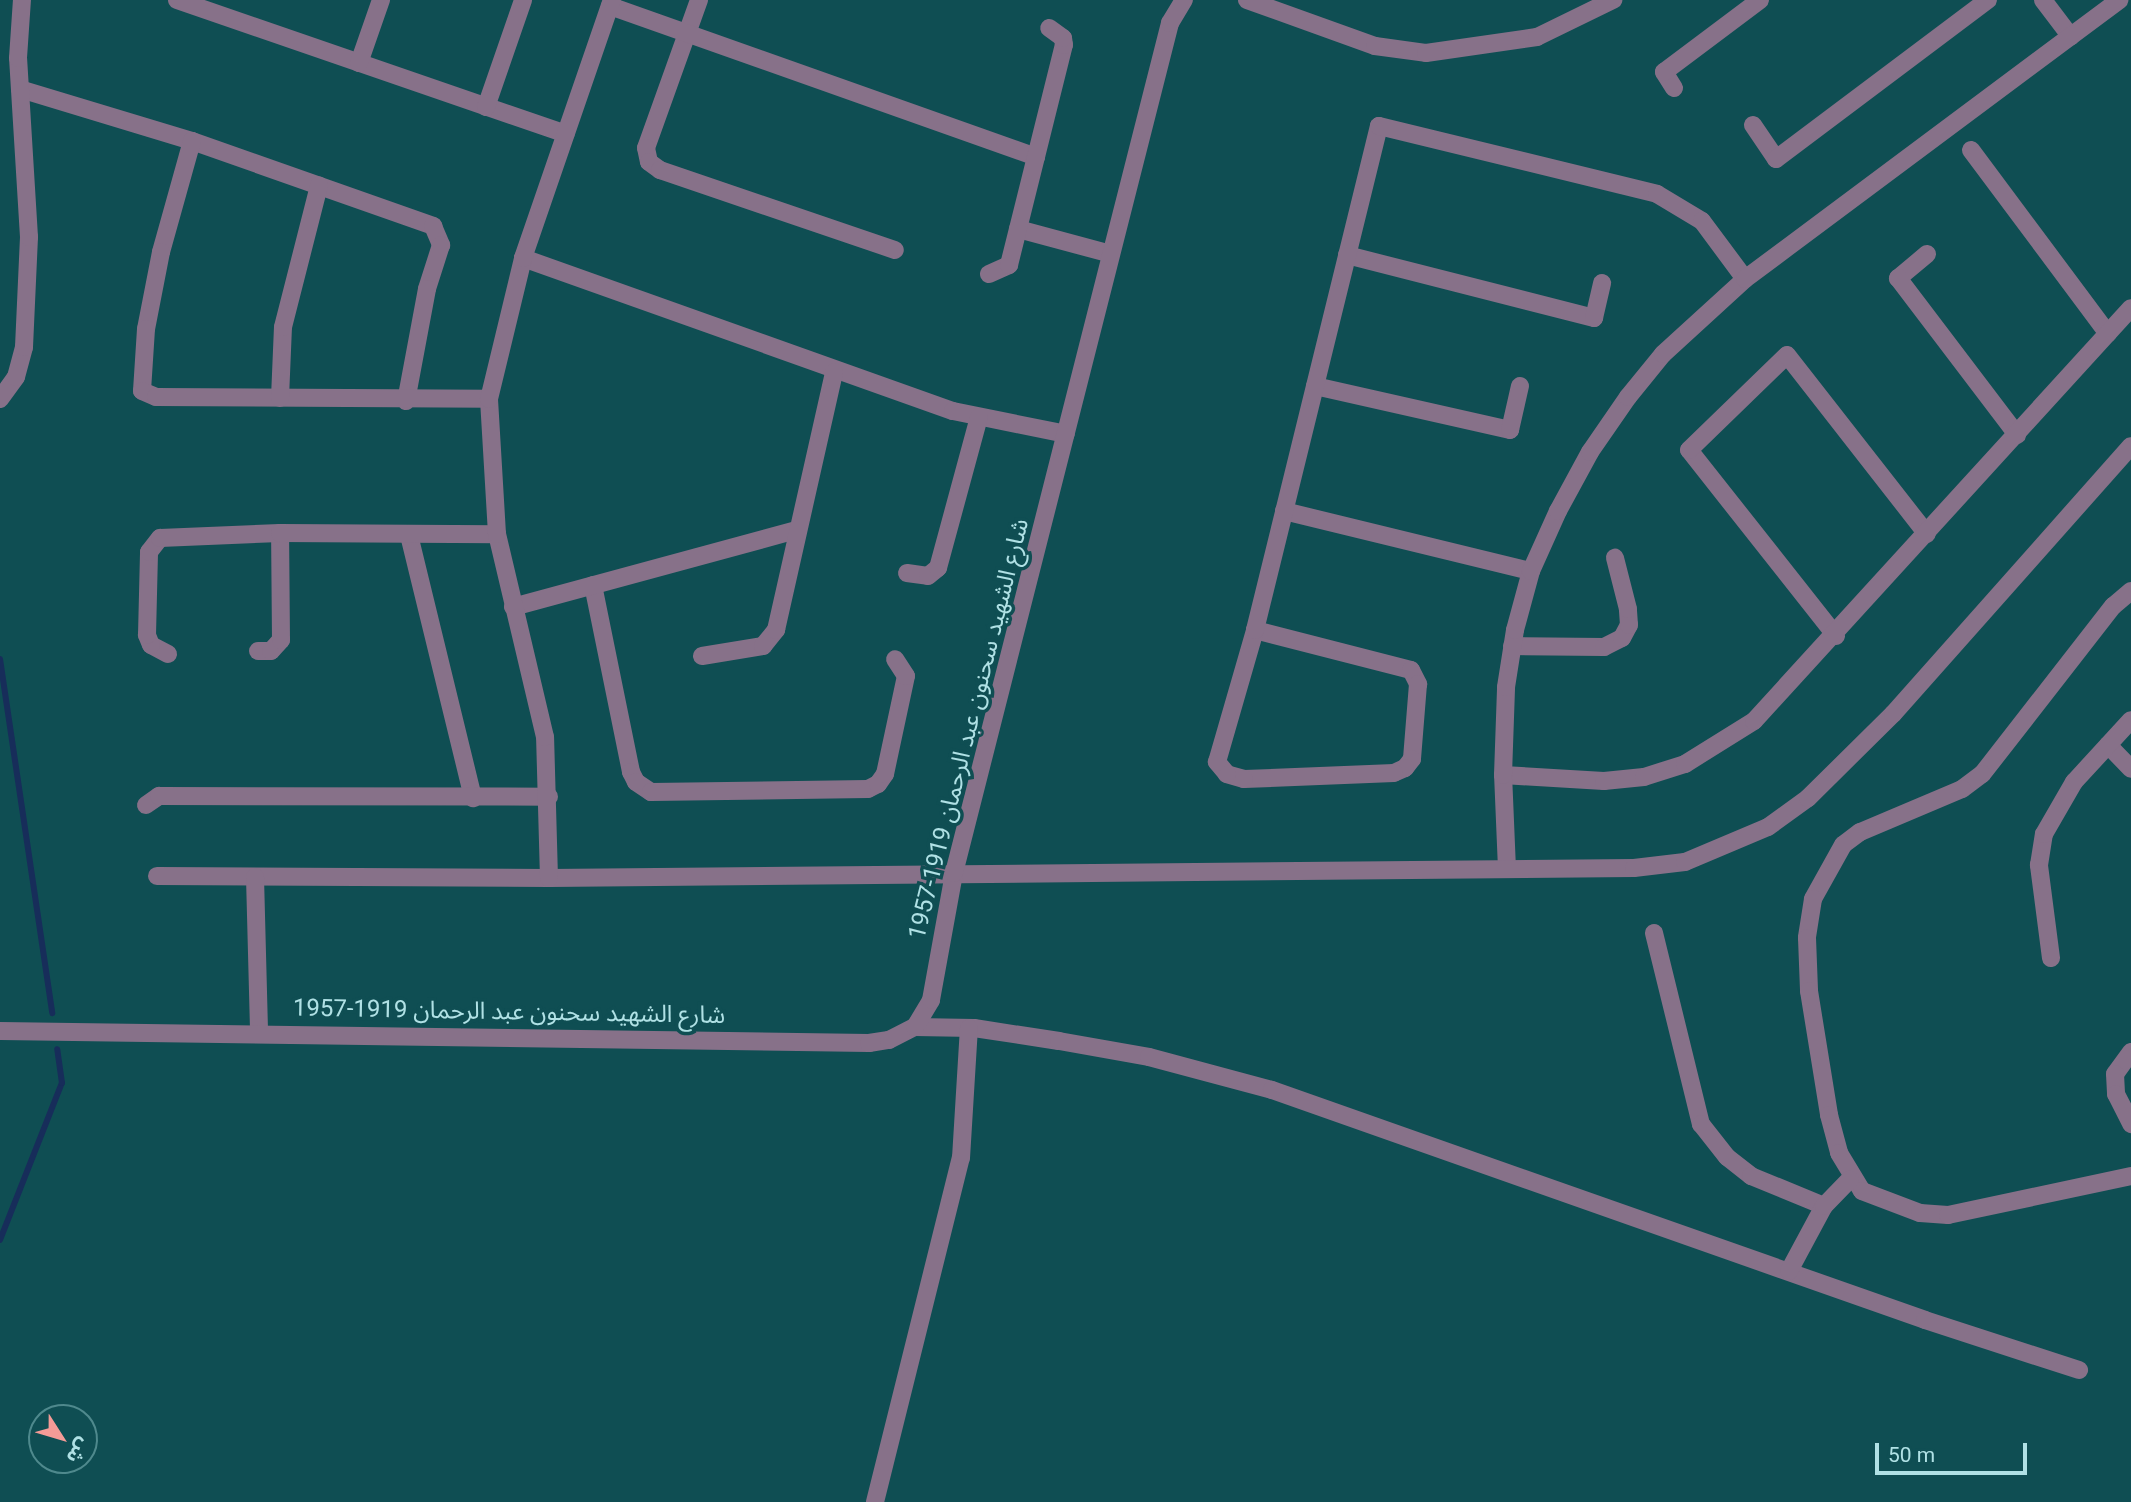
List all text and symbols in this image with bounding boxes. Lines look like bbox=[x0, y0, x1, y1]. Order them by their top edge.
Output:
street label: شارع الشهيد سحنون عبد الرحمان 1919-1957 bbox=[903, 516, 1035, 942]
street label: شارع الشهيد سحنون عبد الرحمان 1919-1957 bbox=[293, 994, 725, 1030]
north arrow bbox=[28, 1404, 98, 1474]
scale bar bbox=[1879, 1428, 2031, 1472]
text: ش bbox=[62, 1433, 96, 1468]
text: 50 m bbox=[1888, 1443, 1935, 1467]

